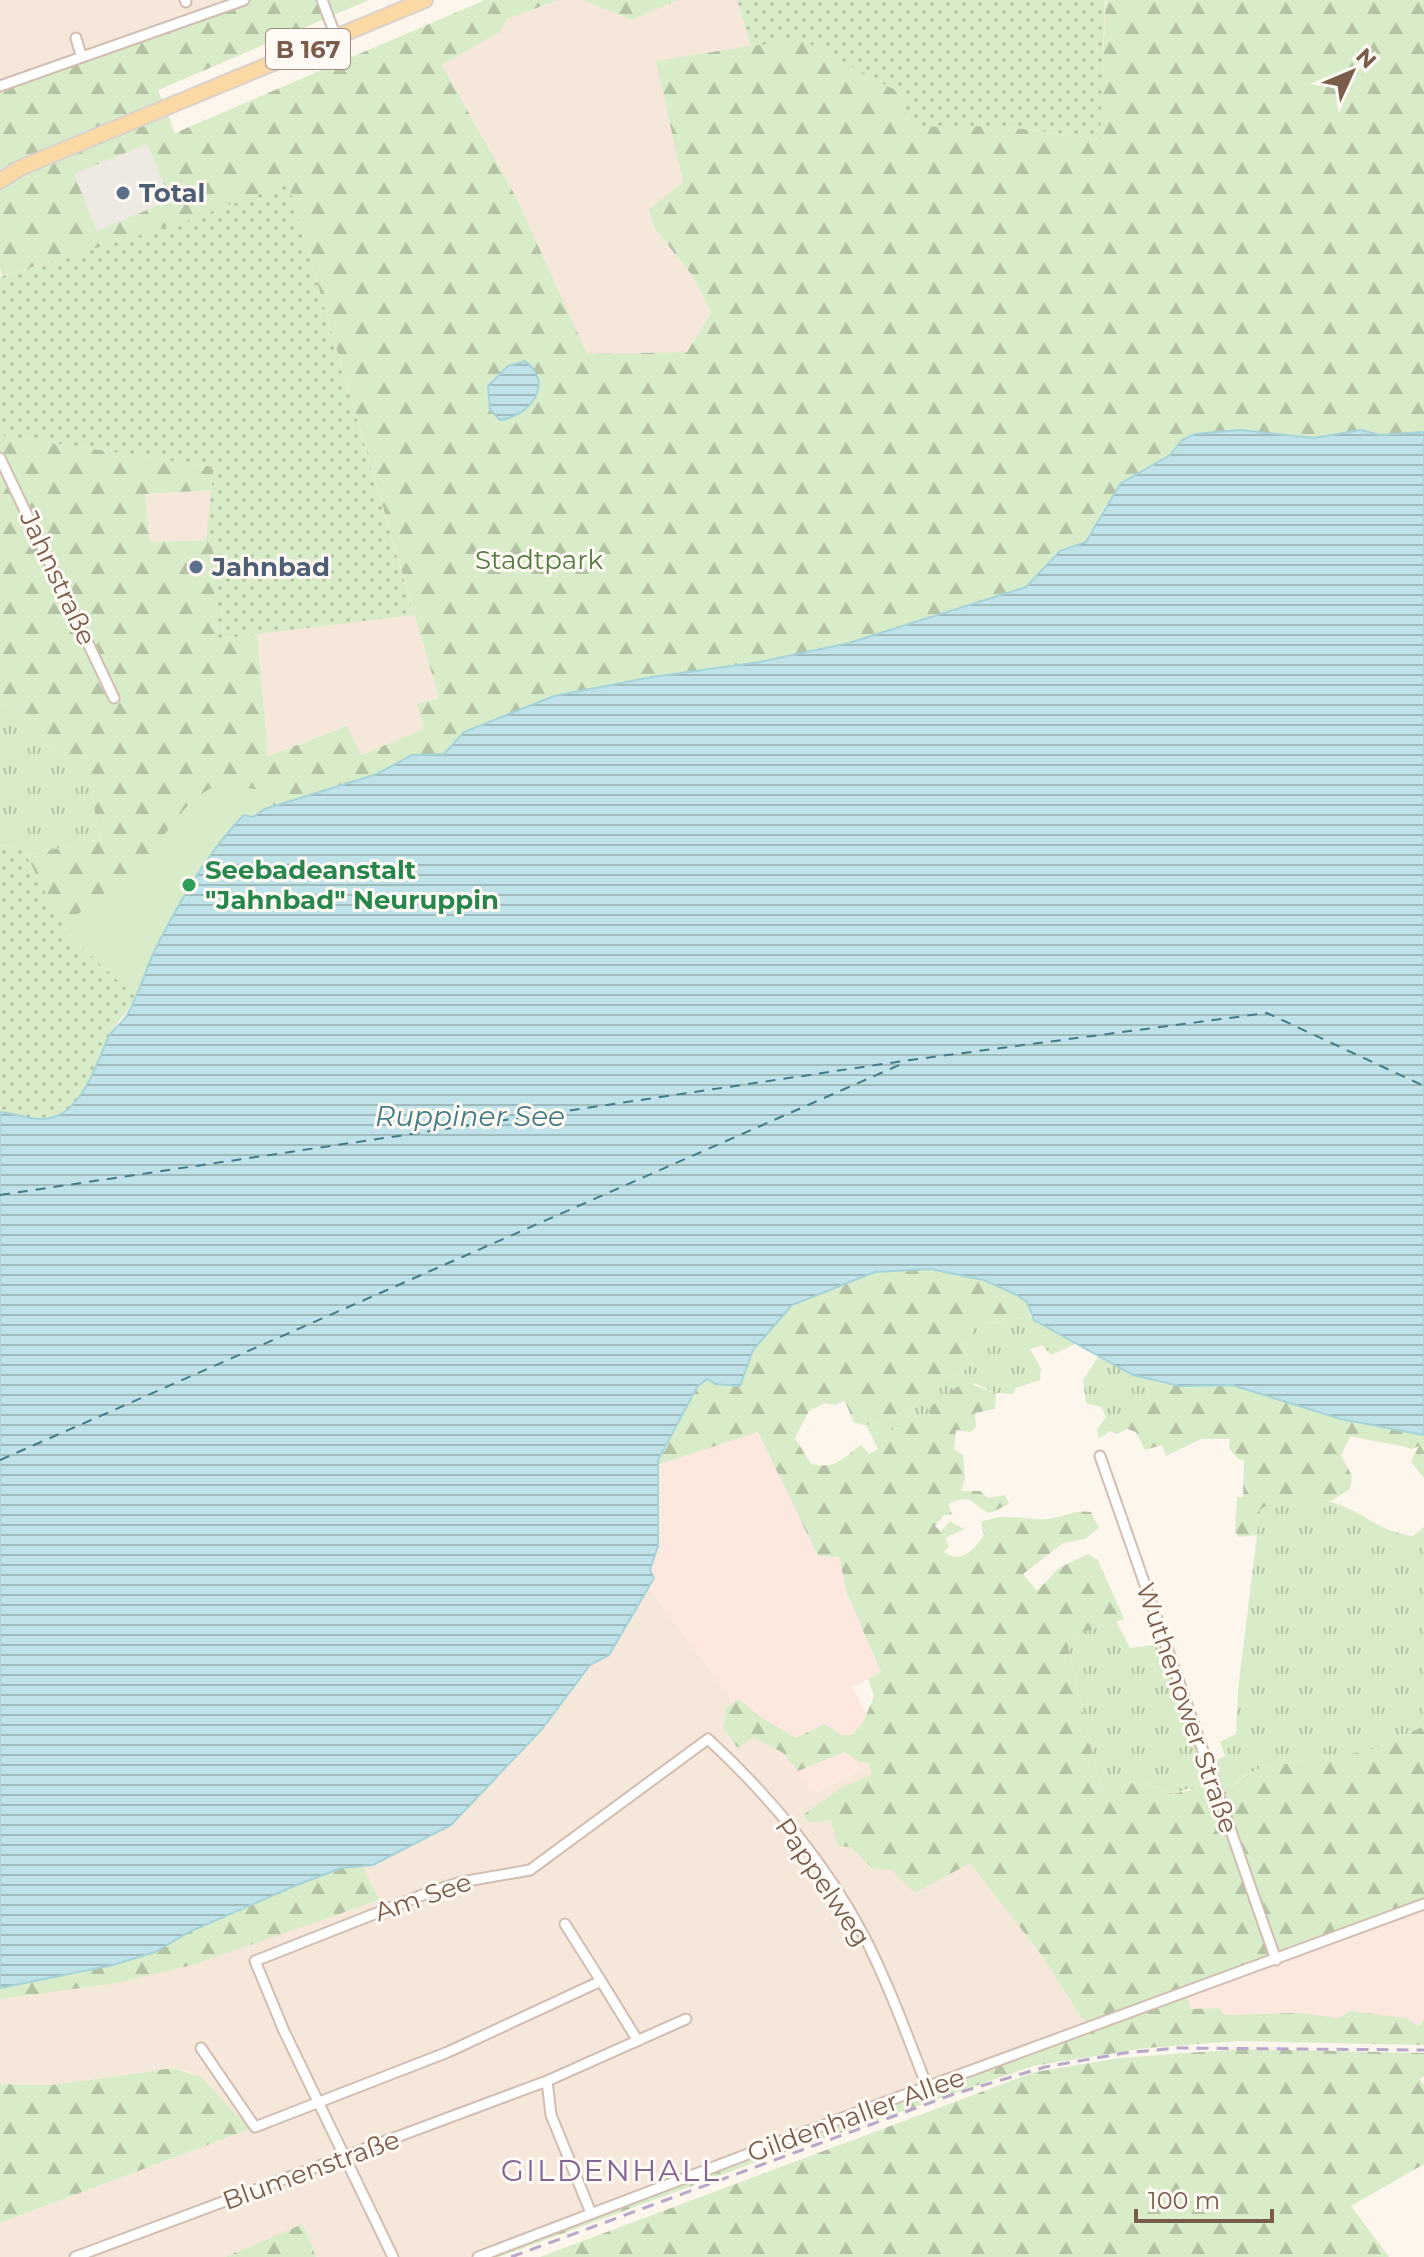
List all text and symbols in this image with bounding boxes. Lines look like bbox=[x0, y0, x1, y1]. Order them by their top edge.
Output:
road number: B 167 bbox=[266, 29, 350, 69]
north arrow bbox=[1312, 32, 1392, 112]
text: N bbox=[1350, 43, 1382, 74]
place label: Total bbox=[139, 177, 205, 209]
marker: Total bbox=[114, 184, 132, 202]
street label: Jahnstraße bbox=[13, 505, 103, 650]
park label: Stadtpark bbox=[475, 544, 603, 576]
place label: Jahnbad bbox=[211, 551, 330, 583]
marker: Jahnbad bbox=[187, 558, 205, 576]
place label: Seebadeanstalt "Jahnbad" Neuruppin bbox=[205, 854, 499, 916]
marker: Seebadeanstalt "Jahnbad" Neuruppin bbox=[180, 876, 198, 894]
water label: Ruppiner See bbox=[375, 1099, 565, 1133]
street label: Wuthenower Straße bbox=[1129, 1579, 1245, 1837]
street label: Pappelweg bbox=[768, 1812, 878, 1952]
street label: Am See bbox=[370, 1866, 476, 1928]
street label: Gildenhaller Allee bbox=[743, 2061, 969, 2169]
street label: Blumenstraße bbox=[218, 2123, 404, 2217]
district label: GILDENHALL bbox=[501, 2152, 721, 2189]
scale bar bbox=[1136, 2173, 1272, 2223]
text: 100 m bbox=[1148, 2186, 1220, 2215]

